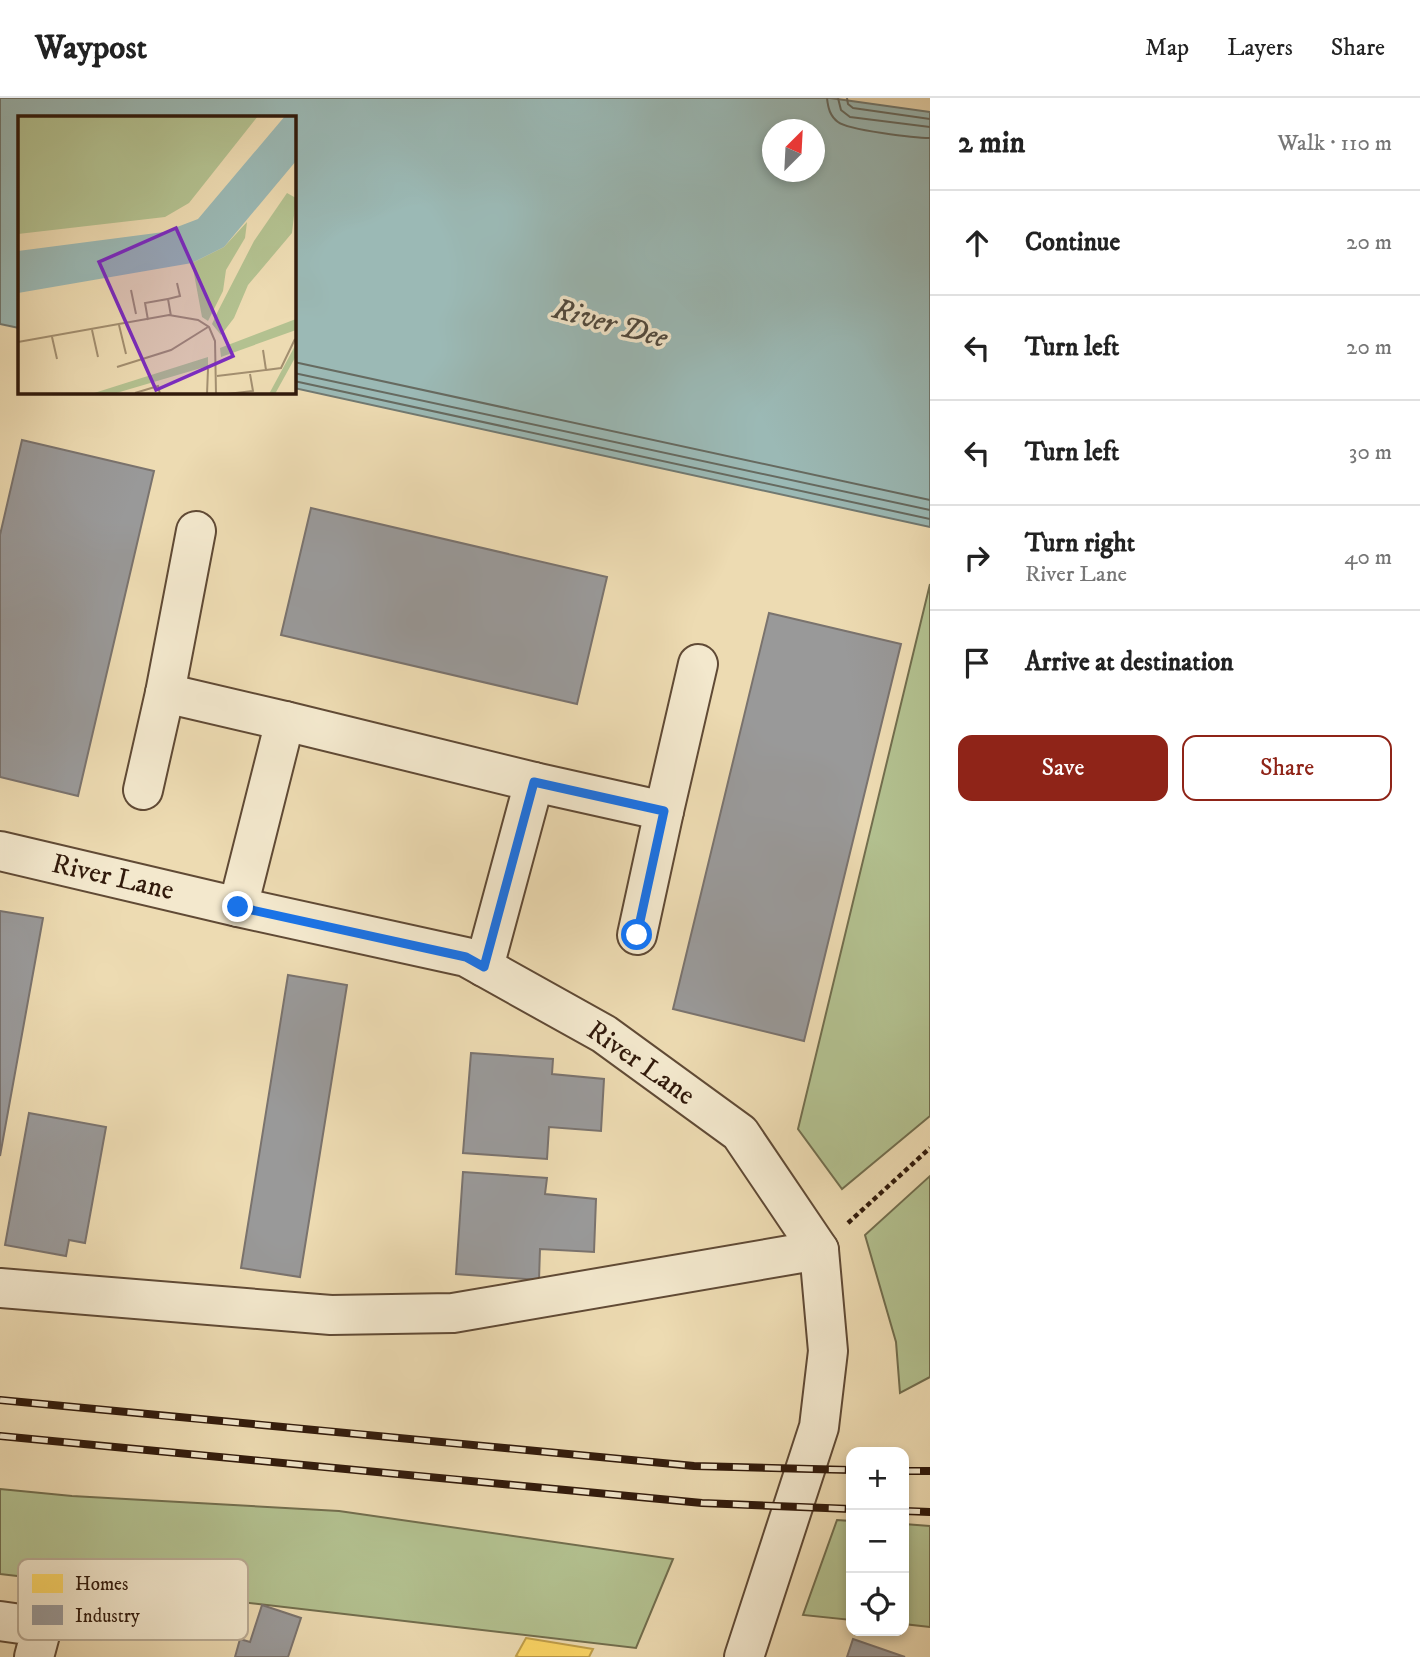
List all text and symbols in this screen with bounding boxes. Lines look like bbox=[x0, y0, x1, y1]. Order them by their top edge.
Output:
text: Waypost bbox=[35, 28, 147, 69]
text: Map bbox=[1145, 33, 1189, 63]
text: Layers bbox=[1227, 33, 1293, 63]
text: Share bbox=[1331, 33, 1385, 63]
inset map bbox=[18, 116, 296, 394]
north arrow bbox=[762, 119, 825, 182]
text: 2 min bbox=[958, 125, 1025, 162]
text: Walk · 110 m bbox=[1277, 129, 1392, 158]
icon: ahead bbox=[958, 224, 996, 262]
text: Continue bbox=[1025, 226, 1120, 259]
text: 20 m bbox=[1346, 228, 1392, 257]
water label: River Dee bbox=[548, 291, 672, 357]
icon: left bbox=[958, 329, 996, 367]
text: Turn left bbox=[1025, 331, 1119, 364]
text: 20 m bbox=[1346, 333, 1392, 362]
icon: left bbox=[958, 434, 996, 472]
text: Turn left bbox=[1025, 436, 1119, 469]
text: 30 m bbox=[1349, 438, 1392, 467]
text: Turn right bbox=[1025, 527, 1135, 560]
icon: right bbox=[958, 539, 996, 577]
text: 40 m bbox=[1344, 543, 1392, 572]
text: River Lane bbox=[1025, 560, 1127, 589]
icon: arrive bbox=[958, 644, 996, 682]
text: Arrive at destination bbox=[1025, 646, 1234, 679]
button: Save bbox=[958, 735, 1168, 801]
button: Share bbox=[1182, 735, 1392, 801]
street label: River Lane bbox=[49, 846, 177, 908]
route end bbox=[222, 891, 253, 922]
route start bbox=[621, 919, 652, 950]
street label: River Lane bbox=[580, 1013, 702, 1113]
map controls bbox=[846, 1447, 909, 1636]
button: + bbox=[846, 1447, 909, 1510]
button: − bbox=[846, 1510, 909, 1573]
legend bbox=[18, 1559, 248, 1640]
text: Homes bbox=[75, 1573, 128, 1596]
button: locate bbox=[846, 1573, 909, 1636]
text: Industry bbox=[75, 1605, 141, 1628]

